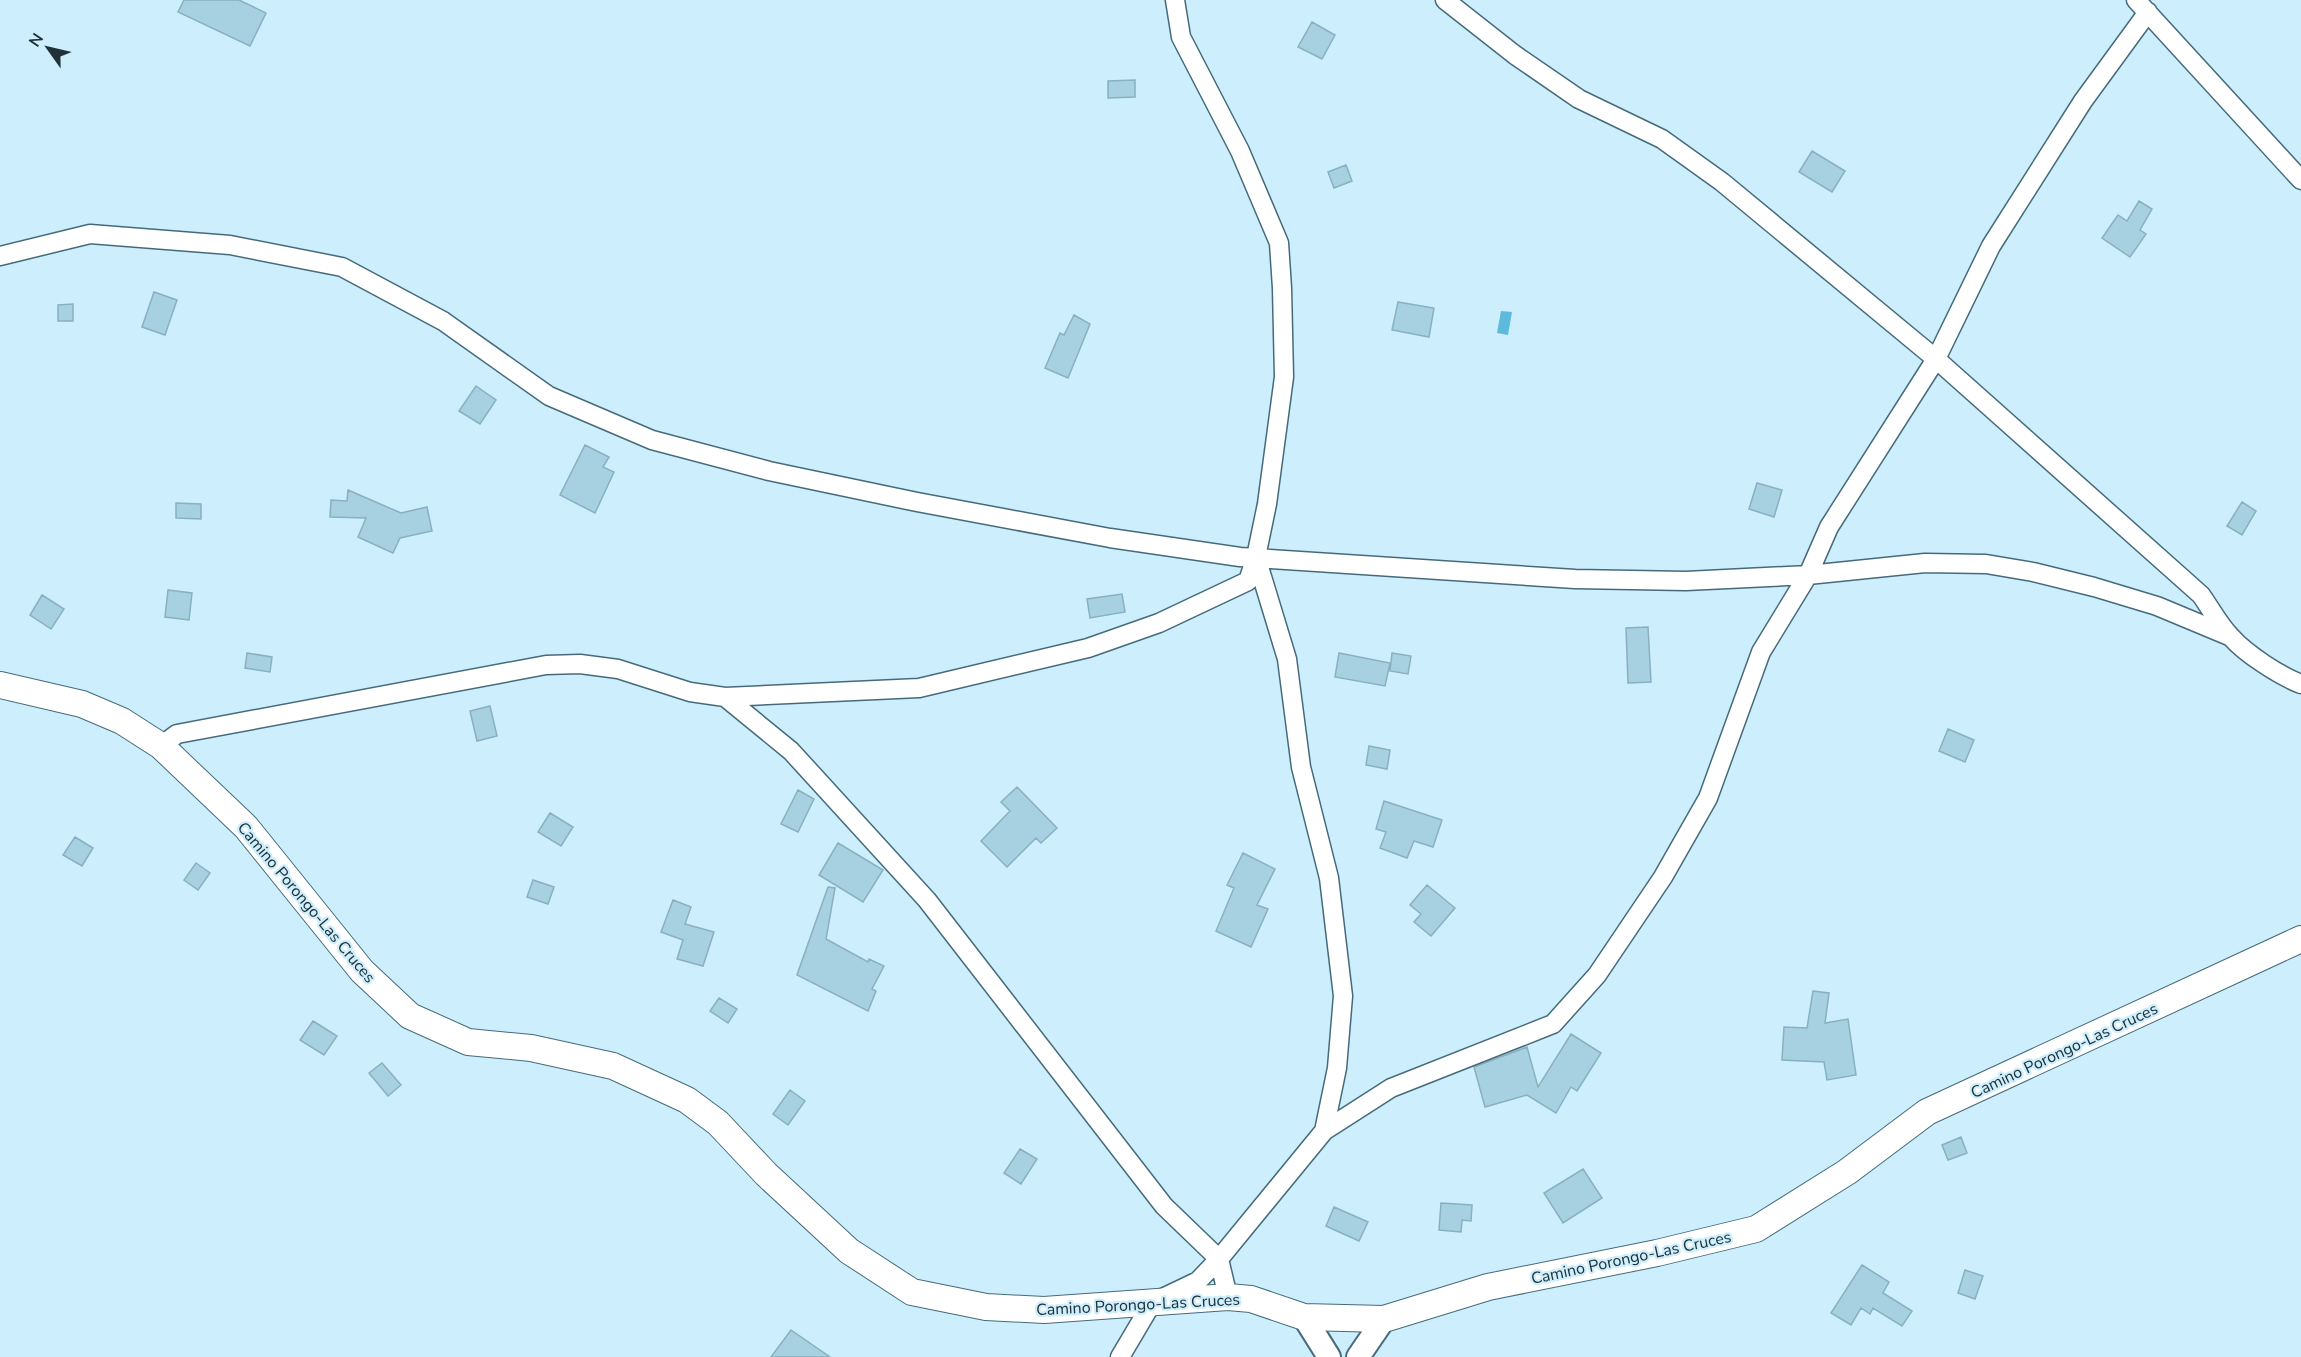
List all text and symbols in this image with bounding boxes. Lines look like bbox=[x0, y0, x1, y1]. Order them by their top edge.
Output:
north arrow bbox=[18, 18, 78, 78]
text: N bbox=[24, 29, 49, 51]
street label: Camino Porongo-Las Cruces bbox=[232, 817, 380, 988]
street label: Camino Porongo-Las Cruces bbox=[1967, 998, 2162, 1104]
street label: Camino Porongo-Las Cruces bbox=[1529, 1226, 1733, 1290]
street label: Camino Porongo-Las Cruces bbox=[1036, 1289, 1240, 1321]

